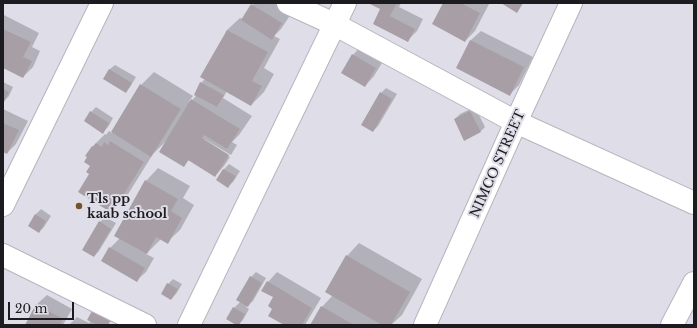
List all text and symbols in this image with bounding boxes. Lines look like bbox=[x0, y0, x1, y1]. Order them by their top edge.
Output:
street label: NIMCO STREET bbox=[467, 108, 529, 220]
place label: Tls pp kaab school bbox=[87, 191, 167, 222]
marker: Tls pp kaab school bbox=[74, 201, 84, 211]
scale bar bbox=[10, 294, 76, 320]
text: 20 m bbox=[15, 301, 47, 316]

